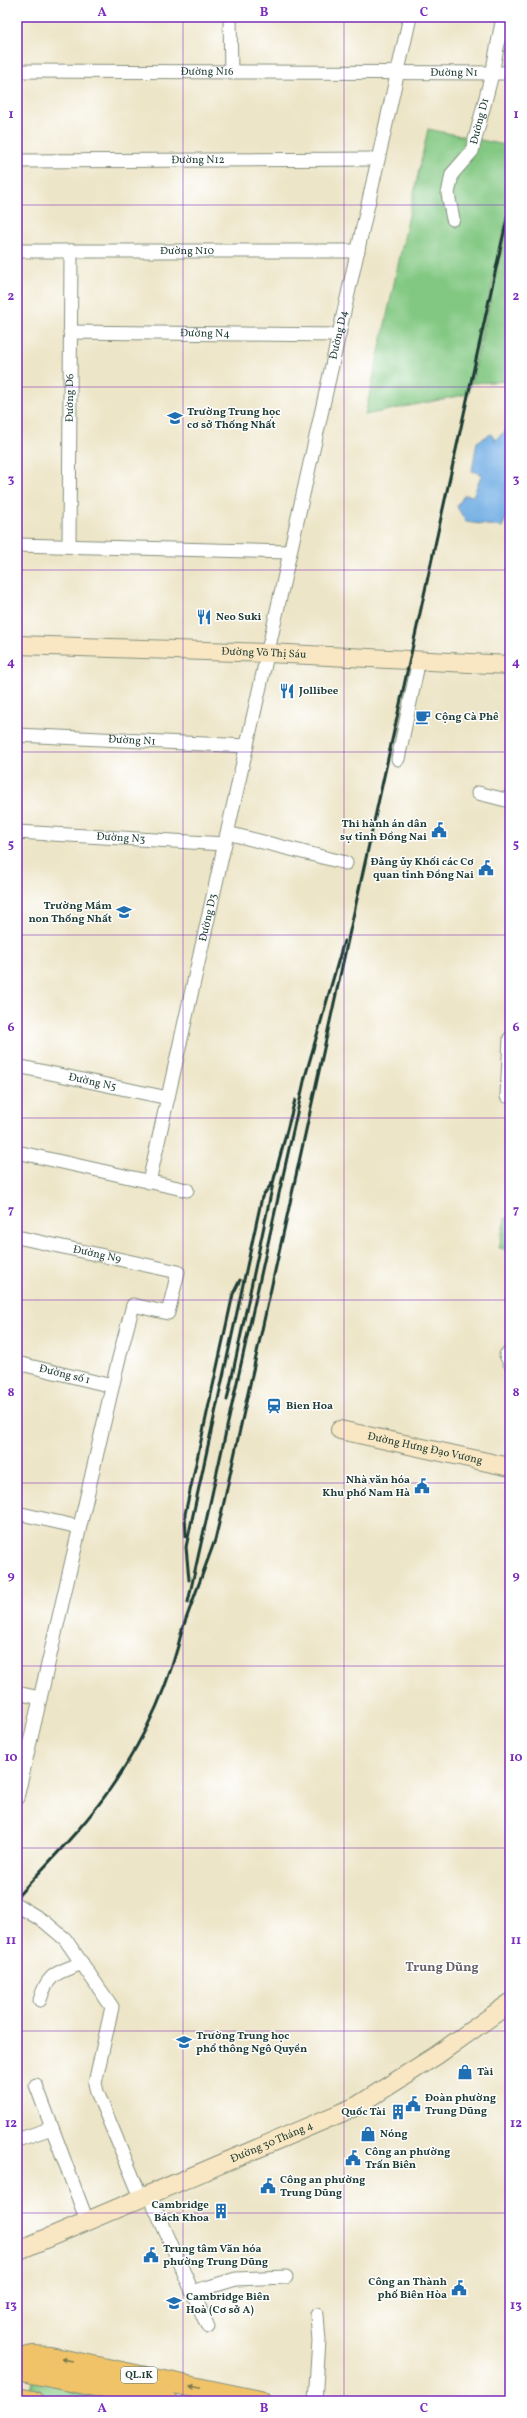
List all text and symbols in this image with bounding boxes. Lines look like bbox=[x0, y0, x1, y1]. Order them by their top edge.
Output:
text: A bbox=[97, 4, 107, 22]
text: B bbox=[260, 4, 269, 22]
text: C bbox=[420, 4, 428, 22]
street label: Đường N16 bbox=[180, 64, 234, 79]
street label: Đường N1 bbox=[430, 65, 478, 80]
street label: Đường D1 bbox=[466, 97, 493, 146]
text: 1 bbox=[8, 106, 14, 124]
text: 1 bbox=[513, 106, 519, 124]
street label: Đường N12 bbox=[171, 152, 225, 168]
street label: Đường N10 bbox=[160, 244, 214, 259]
text: 2 bbox=[8, 288, 15, 306]
text: 2 bbox=[513, 288, 520, 306]
street label: Đường D4 bbox=[326, 309, 352, 361]
street label: Đường N4 bbox=[180, 326, 230, 341]
street label: Đường D6 bbox=[62, 373, 78, 422]
place label: Trường Trung học cơ sở Thống Nhất bbox=[187, 405, 280, 433]
school or university icon: Trường Trung học cơ sở Thống Nhất bbox=[166, 409, 184, 427]
text: 3 bbox=[8, 471, 15, 489]
text: 3 bbox=[513, 471, 520, 489]
restaurant icon: Neo Suki bbox=[195, 608, 213, 626]
place label: Neo Suki bbox=[216, 610, 262, 625]
street label: Đường Võ Thị Sáu bbox=[221, 644, 307, 662]
text: 4 bbox=[7, 654, 15, 672]
text: 4 bbox=[512, 654, 520, 672]
restaurant icon: Jollibee bbox=[278, 682, 296, 700]
place label: Jollibee bbox=[298, 684, 339, 699]
cafe icon: Cộng Cà Phê bbox=[414, 708, 432, 726]
place label: Cộng Cà Phê bbox=[435, 710, 499, 725]
street label: Đường N1 bbox=[108, 732, 156, 749]
place label: Thi hành án dân sự tỉnh Đồng Nai bbox=[340, 817, 427, 845]
public building icon: Thi hành án dân sự tỉnh Đồng Nai bbox=[430, 821, 448, 839]
street label: Đường N3 bbox=[96, 829, 146, 847]
text: 5 bbox=[8, 836, 14, 854]
text: 5 bbox=[513, 836, 519, 854]
place label: Đảng ủy Khối các Cơ quan tỉnh Đồng Nai bbox=[370, 855, 474, 883]
public building icon: Đảng ủy Khối các Cơ quan tỉnh Đồng Nai bbox=[477, 859, 495, 877]
street label: Đường D3 bbox=[196, 892, 221, 943]
place label: Trường Mầm non Thống Nhất bbox=[29, 899, 112, 927]
school or university icon: Trường Mầm non Thống Nhất bbox=[115, 903, 133, 921]
text: 6 bbox=[7, 1019, 15, 1037]
text: 6 bbox=[512, 1019, 520, 1037]
street label: Đường N5 bbox=[67, 1070, 118, 1094]
text: 7 bbox=[8, 1202, 14, 1220]
text: 7 bbox=[513, 1202, 519, 1220]
street label: Đường N9 bbox=[72, 1242, 123, 1267]
street label: Đường số 1 bbox=[38, 1361, 92, 1388]
text: 8 bbox=[7, 1384, 15, 1402]
text: 8 bbox=[512, 1384, 520, 1402]
station icon: Bien Hoa bbox=[265, 1397, 283, 1415]
place label: Bien Hoa bbox=[286, 1399, 333, 1414]
street label: Đường Hưng Đạo Vương bbox=[366, 1429, 484, 1468]
place label: Nhà văn hóa Khu phố Nam Hà bbox=[322, 1473, 410, 1501]
public building icon: Nhà văn hóa Khu phố Nam Hà bbox=[413, 1477, 431, 1495]
text: 9 bbox=[7, 1567, 15, 1585]
text: 9 bbox=[512, 1567, 520, 1585]
text: 10 bbox=[4, 1749, 18, 1767]
text: 10 bbox=[509, 1749, 523, 1767]
text: 11 bbox=[6, 1932, 16, 1950]
text: 11 bbox=[511, 1932, 521, 1950]
district label: Trung Dũng bbox=[405, 1959, 479, 1977]
place label: Trường Trung học phổ thông Ngô Quyền bbox=[196, 2029, 307, 2057]
school or university icon: Trường Trung học phổ thông Ngô Quyền bbox=[175, 2033, 193, 2051]
shop icon: Tài bbox=[456, 2063, 474, 2081]
place label: Tài bbox=[477, 2065, 494, 2080]
place label: Đoàn phường Trung Dũng bbox=[425, 2091, 496, 2119]
public building icon: Đoàn phường Trung Dũng bbox=[404, 2095, 422, 2113]
building icon: Quốc Tài bbox=[389, 2103, 407, 2121]
place label: Quốc Tài bbox=[341, 2105, 386, 2120]
text: 12 bbox=[5, 2115, 17, 2133]
text: 12 bbox=[510, 2115, 522, 2133]
street label: Đường 30 Tháng 4 bbox=[228, 2118, 316, 2167]
shop icon: Nóng bbox=[359, 2125, 377, 2143]
place label: Nóng bbox=[380, 2127, 408, 2142]
place label: Công an phường Trấn Biên bbox=[365, 2145, 450, 2173]
public building icon: Công an phường Trấn Biên bbox=[344, 2149, 362, 2167]
place label: Công an phường Trung Dũng bbox=[280, 2173, 365, 2201]
public building icon: Công an phường Trung Dũng bbox=[259, 2177, 277, 2195]
place label: Cambridge Bách Khoa bbox=[151, 2198, 209, 2226]
building icon: Cambridge Bách Khoa bbox=[212, 2202, 230, 2220]
place label: Trung tâm Văn hóa phường Trung Dũng bbox=[163, 2242, 268, 2270]
public building icon: Trung tâm Văn hóa phường Trung Dũng bbox=[142, 2246, 160, 2264]
place label: Công an Thành phố Biên Hòa bbox=[368, 2275, 447, 2303]
public building icon: Công an Thành phố Biên Hòa bbox=[450, 2279, 468, 2297]
place label: Cambridge Biên Hoà (Cơ sở A) bbox=[186, 2290, 270, 2318]
school or university icon: Cambridge Biên Hoà (Cơ sở A) bbox=[165, 2294, 183, 2312]
text: 13 bbox=[5, 2297, 17, 2315]
text: 13 bbox=[510, 2297, 522, 2315]
one-way arrow bbox=[61, 2357, 73, 2363]
road number: QL.1K bbox=[121, 2367, 157, 2383]
one-way arrow bbox=[188, 2383, 201, 2389]
text: A bbox=[97, 2400, 107, 2418]
text: B bbox=[260, 2400, 269, 2418]
text: C bbox=[420, 2400, 428, 2418]

